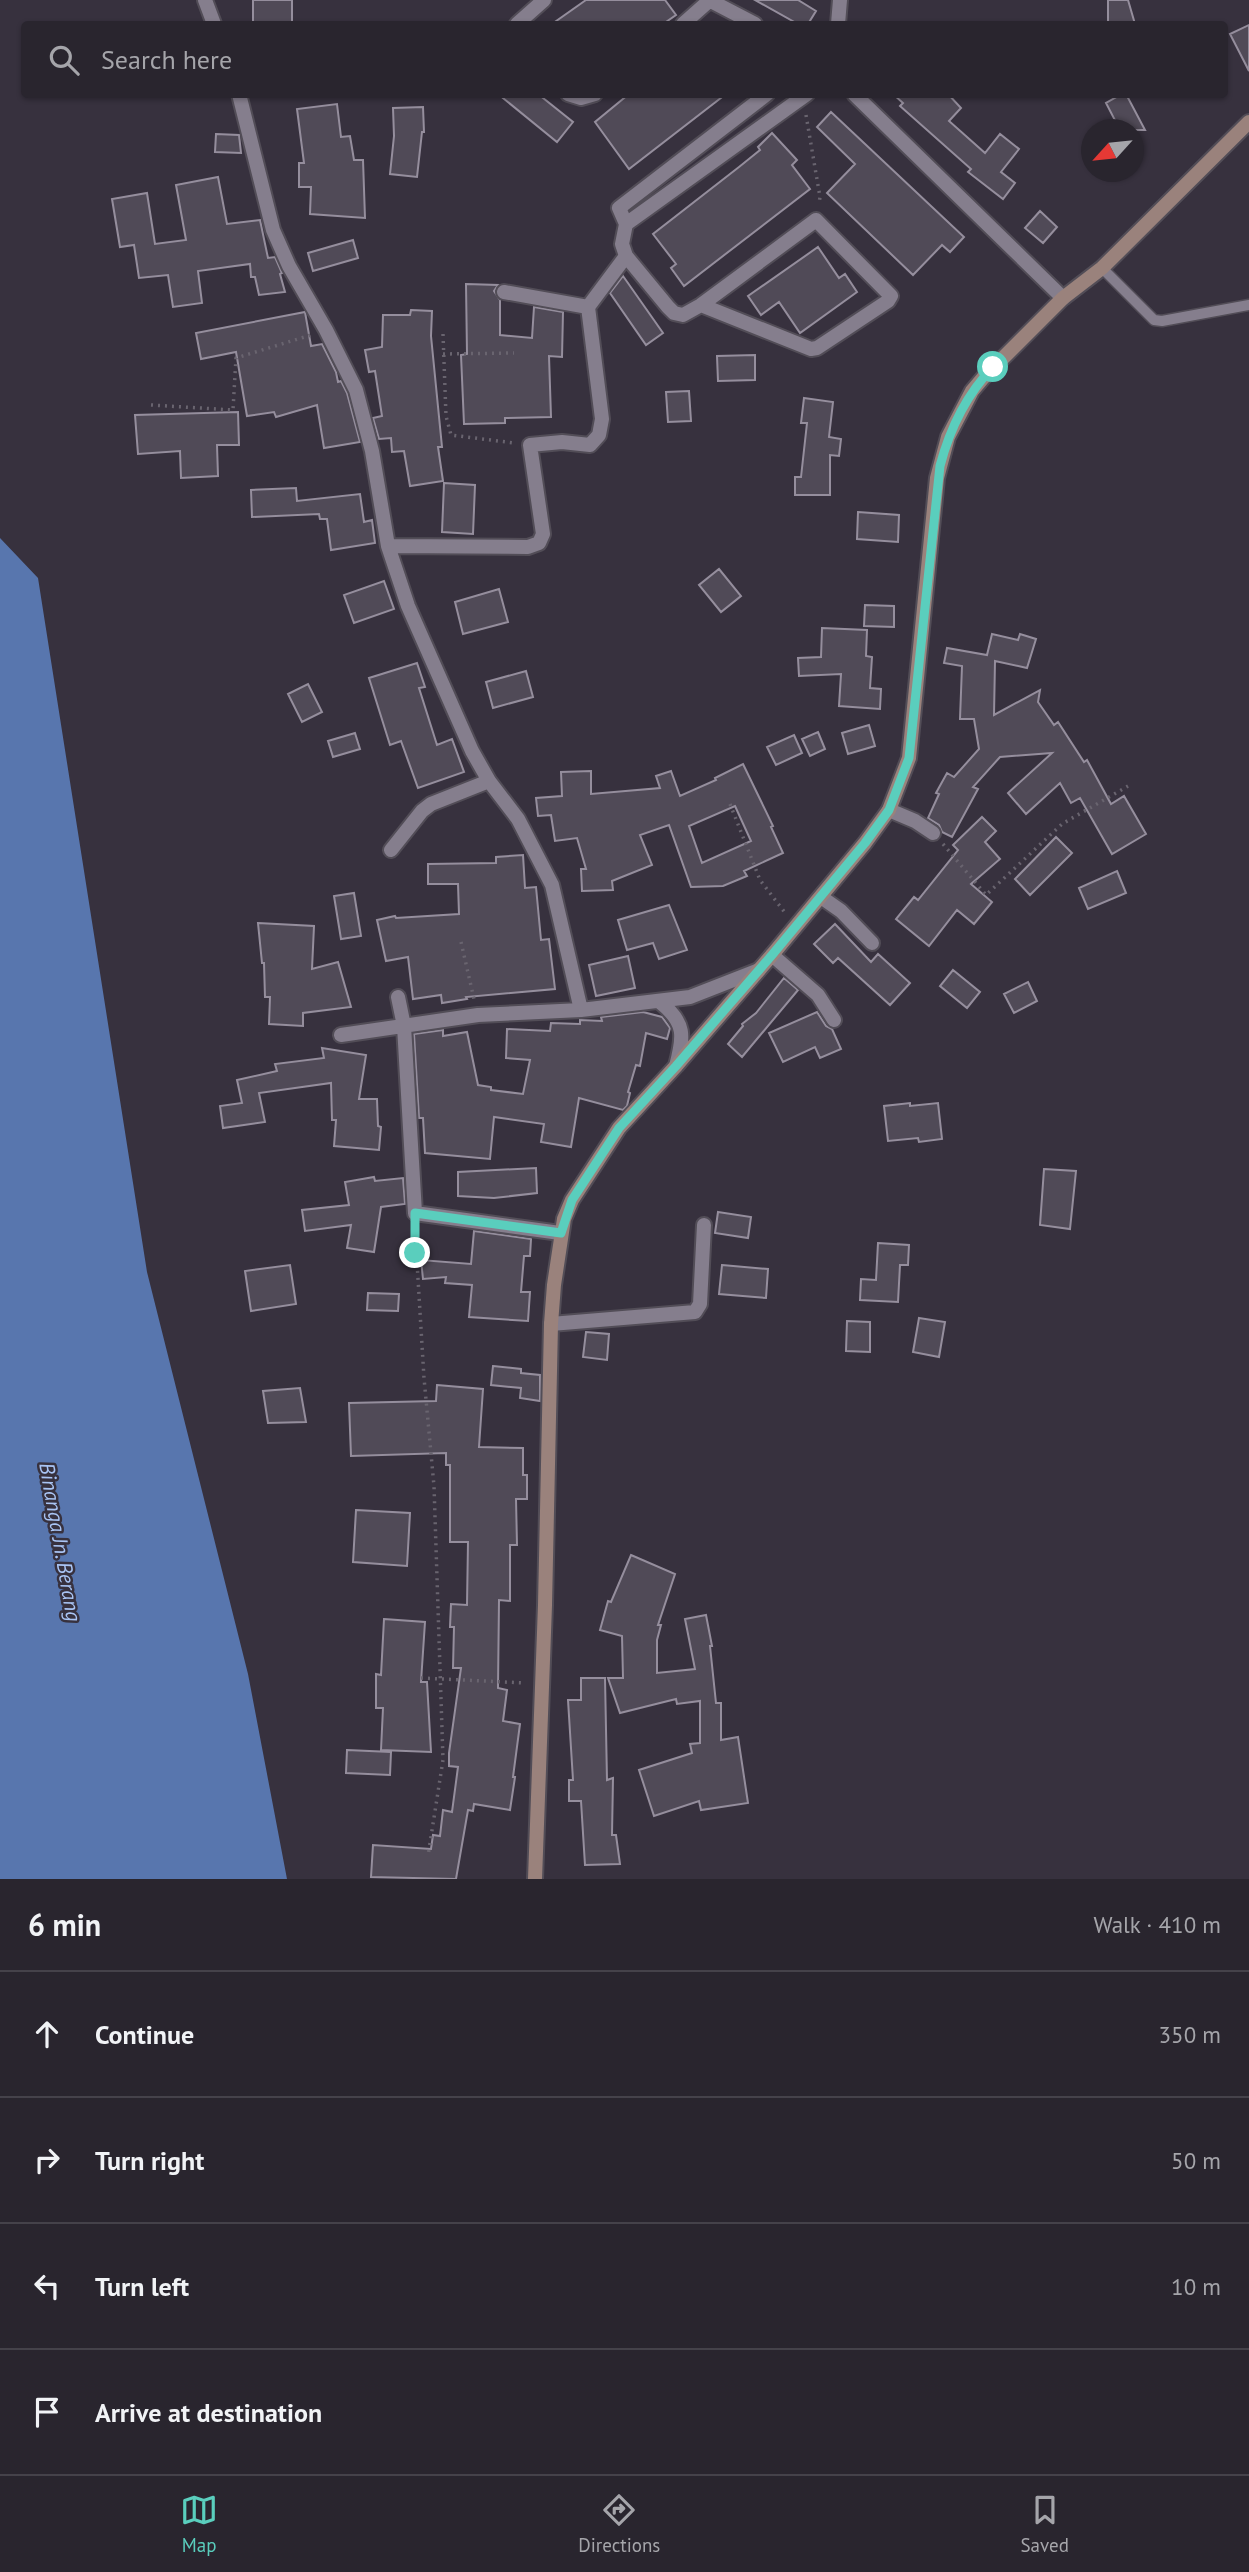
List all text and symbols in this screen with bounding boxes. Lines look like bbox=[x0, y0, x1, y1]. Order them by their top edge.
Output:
search box bbox=[21, 21, 1228, 98]
icon: search bbox=[45, 41, 83, 79]
text: Search here bbox=[101, 43, 232, 76]
north arrow bbox=[1081, 119, 1144, 182]
route start bbox=[977, 351, 1008, 382]
route end bbox=[399, 1237, 430, 1268]
water label: Binanga Jn. Berang bbox=[33, 1460, 88, 1624]
text: 6 min bbox=[28, 1905, 101, 1944]
text: Walk · 410 m bbox=[1094, 1910, 1221, 1939]
icon: ahead bbox=[28, 2015, 66, 2053]
text: Continue bbox=[95, 2018, 194, 2051]
text: 350 m bbox=[1159, 2020, 1221, 2049]
icon: right bbox=[28, 2141, 66, 2179]
text: Turn right bbox=[95, 2144, 204, 2177]
text: 50 m bbox=[1171, 2146, 1221, 2175]
icon: left bbox=[28, 2267, 66, 2305]
text: Turn left bbox=[95, 2270, 189, 2303]
text: 10 m bbox=[1171, 2272, 1221, 2301]
icon: arrive bbox=[28, 2393, 66, 2431]
text: Arrive at destination bbox=[95, 2396, 322, 2429]
tab: Map bbox=[180, 2491, 218, 2557]
tab: Directions bbox=[578, 2491, 660, 2557]
tab: Saved bbox=[1021, 2491, 1069, 2557]

